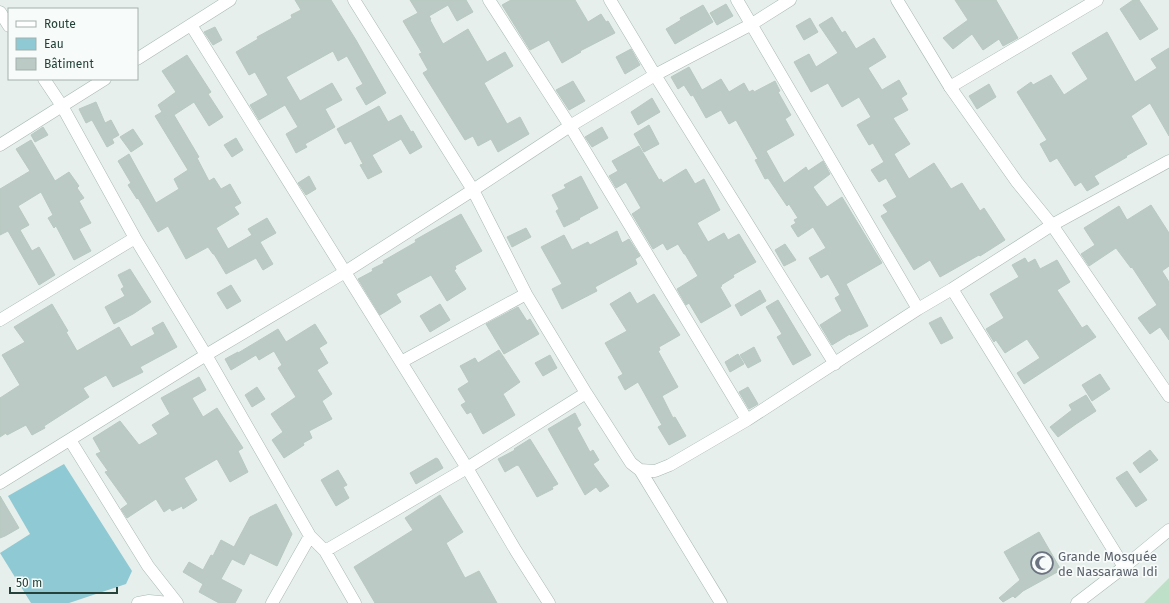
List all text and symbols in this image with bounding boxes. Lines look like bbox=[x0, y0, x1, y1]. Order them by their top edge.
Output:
legend bbox=[8, 8, 138, 80]
text: Route bbox=[44, 17, 76, 31]
text: Eau bbox=[44, 37, 64, 51]
text: Bâtiment bbox=[44, 57, 94, 71]
place label: Grande Mosquée de Nassarawa Idi bbox=[1058, 549, 1158, 579]
mosque icon: Grande Mosquée de Nassarawa Idi bbox=[1029, 550, 1055, 576]
scale bar bbox=[10, 569, 117, 595]
text: 50 m bbox=[16, 576, 42, 590]

